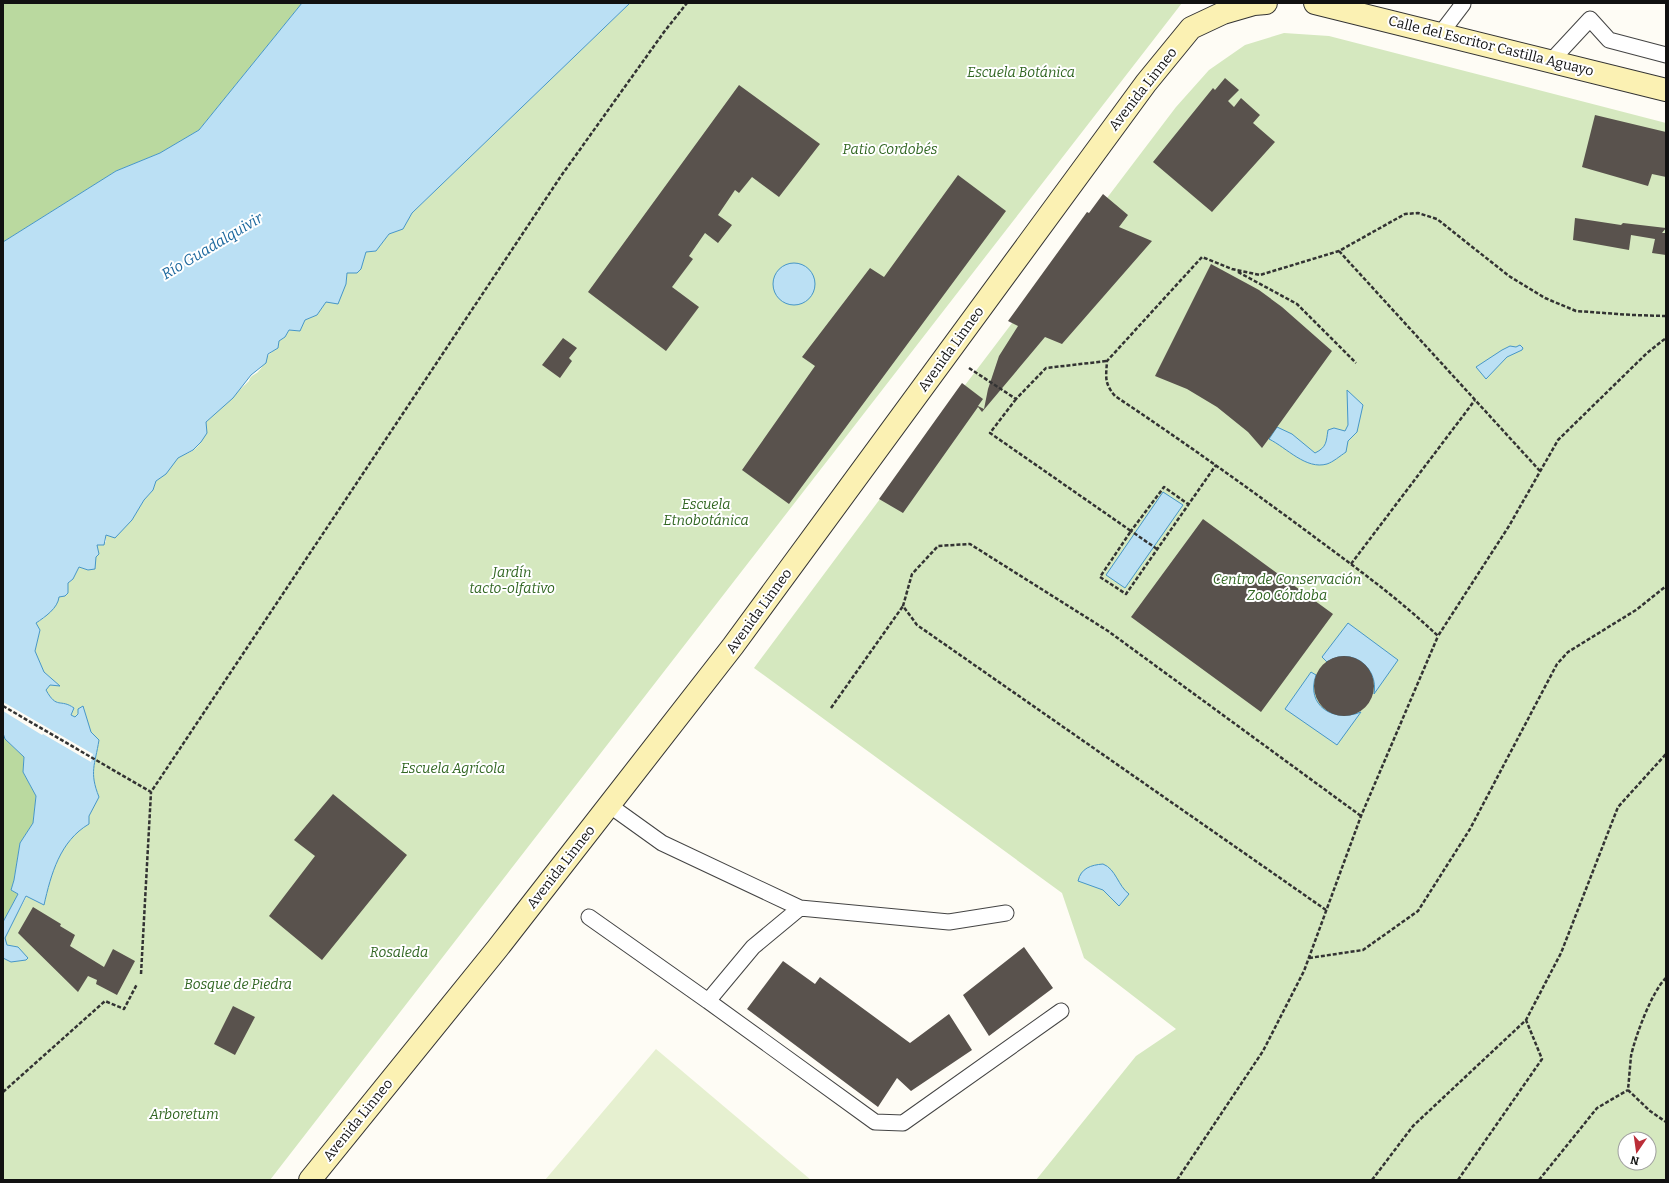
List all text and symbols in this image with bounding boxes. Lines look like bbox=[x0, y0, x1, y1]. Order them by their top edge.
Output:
street label: Calle del Escritor Castilla Aguayo bbox=[1387, 12, 1595, 80]
street label: Avenida Linneo bbox=[1105, 44, 1181, 134]
park label: Escuela Botánica bbox=[967, 64, 1075, 81]
park label: Patio Cordobés bbox=[843, 141, 938, 158]
water label: Río Guadalquivir bbox=[158, 208, 266, 283]
street label: Avenida Linneo bbox=[915, 303, 987, 395]
park label: Escuela Etnobotánica bbox=[663, 496, 749, 529]
park label: Jardín tacto-olfativo bbox=[469, 564, 555, 597]
street label: Avenida Linneo bbox=[723, 565, 795, 657]
park label: Centro de Conservación Zoo Córdoba bbox=[1213, 571, 1361, 604]
park label: Escuela Agrícola bbox=[401, 760, 505, 777]
street label: Avenida Linneo bbox=[523, 822, 599, 912]
park label: Rosaleda bbox=[370, 944, 428, 961]
park label: Bosque de Piedra bbox=[184, 976, 292, 993]
street label: Avenida Linneo bbox=[320, 1076, 396, 1164]
park label: Arboretum bbox=[148, 1106, 219, 1123]
north arrow bbox=[1617, 1131, 1657, 1171]
text: N bbox=[1629, 1153, 1640, 1168]

